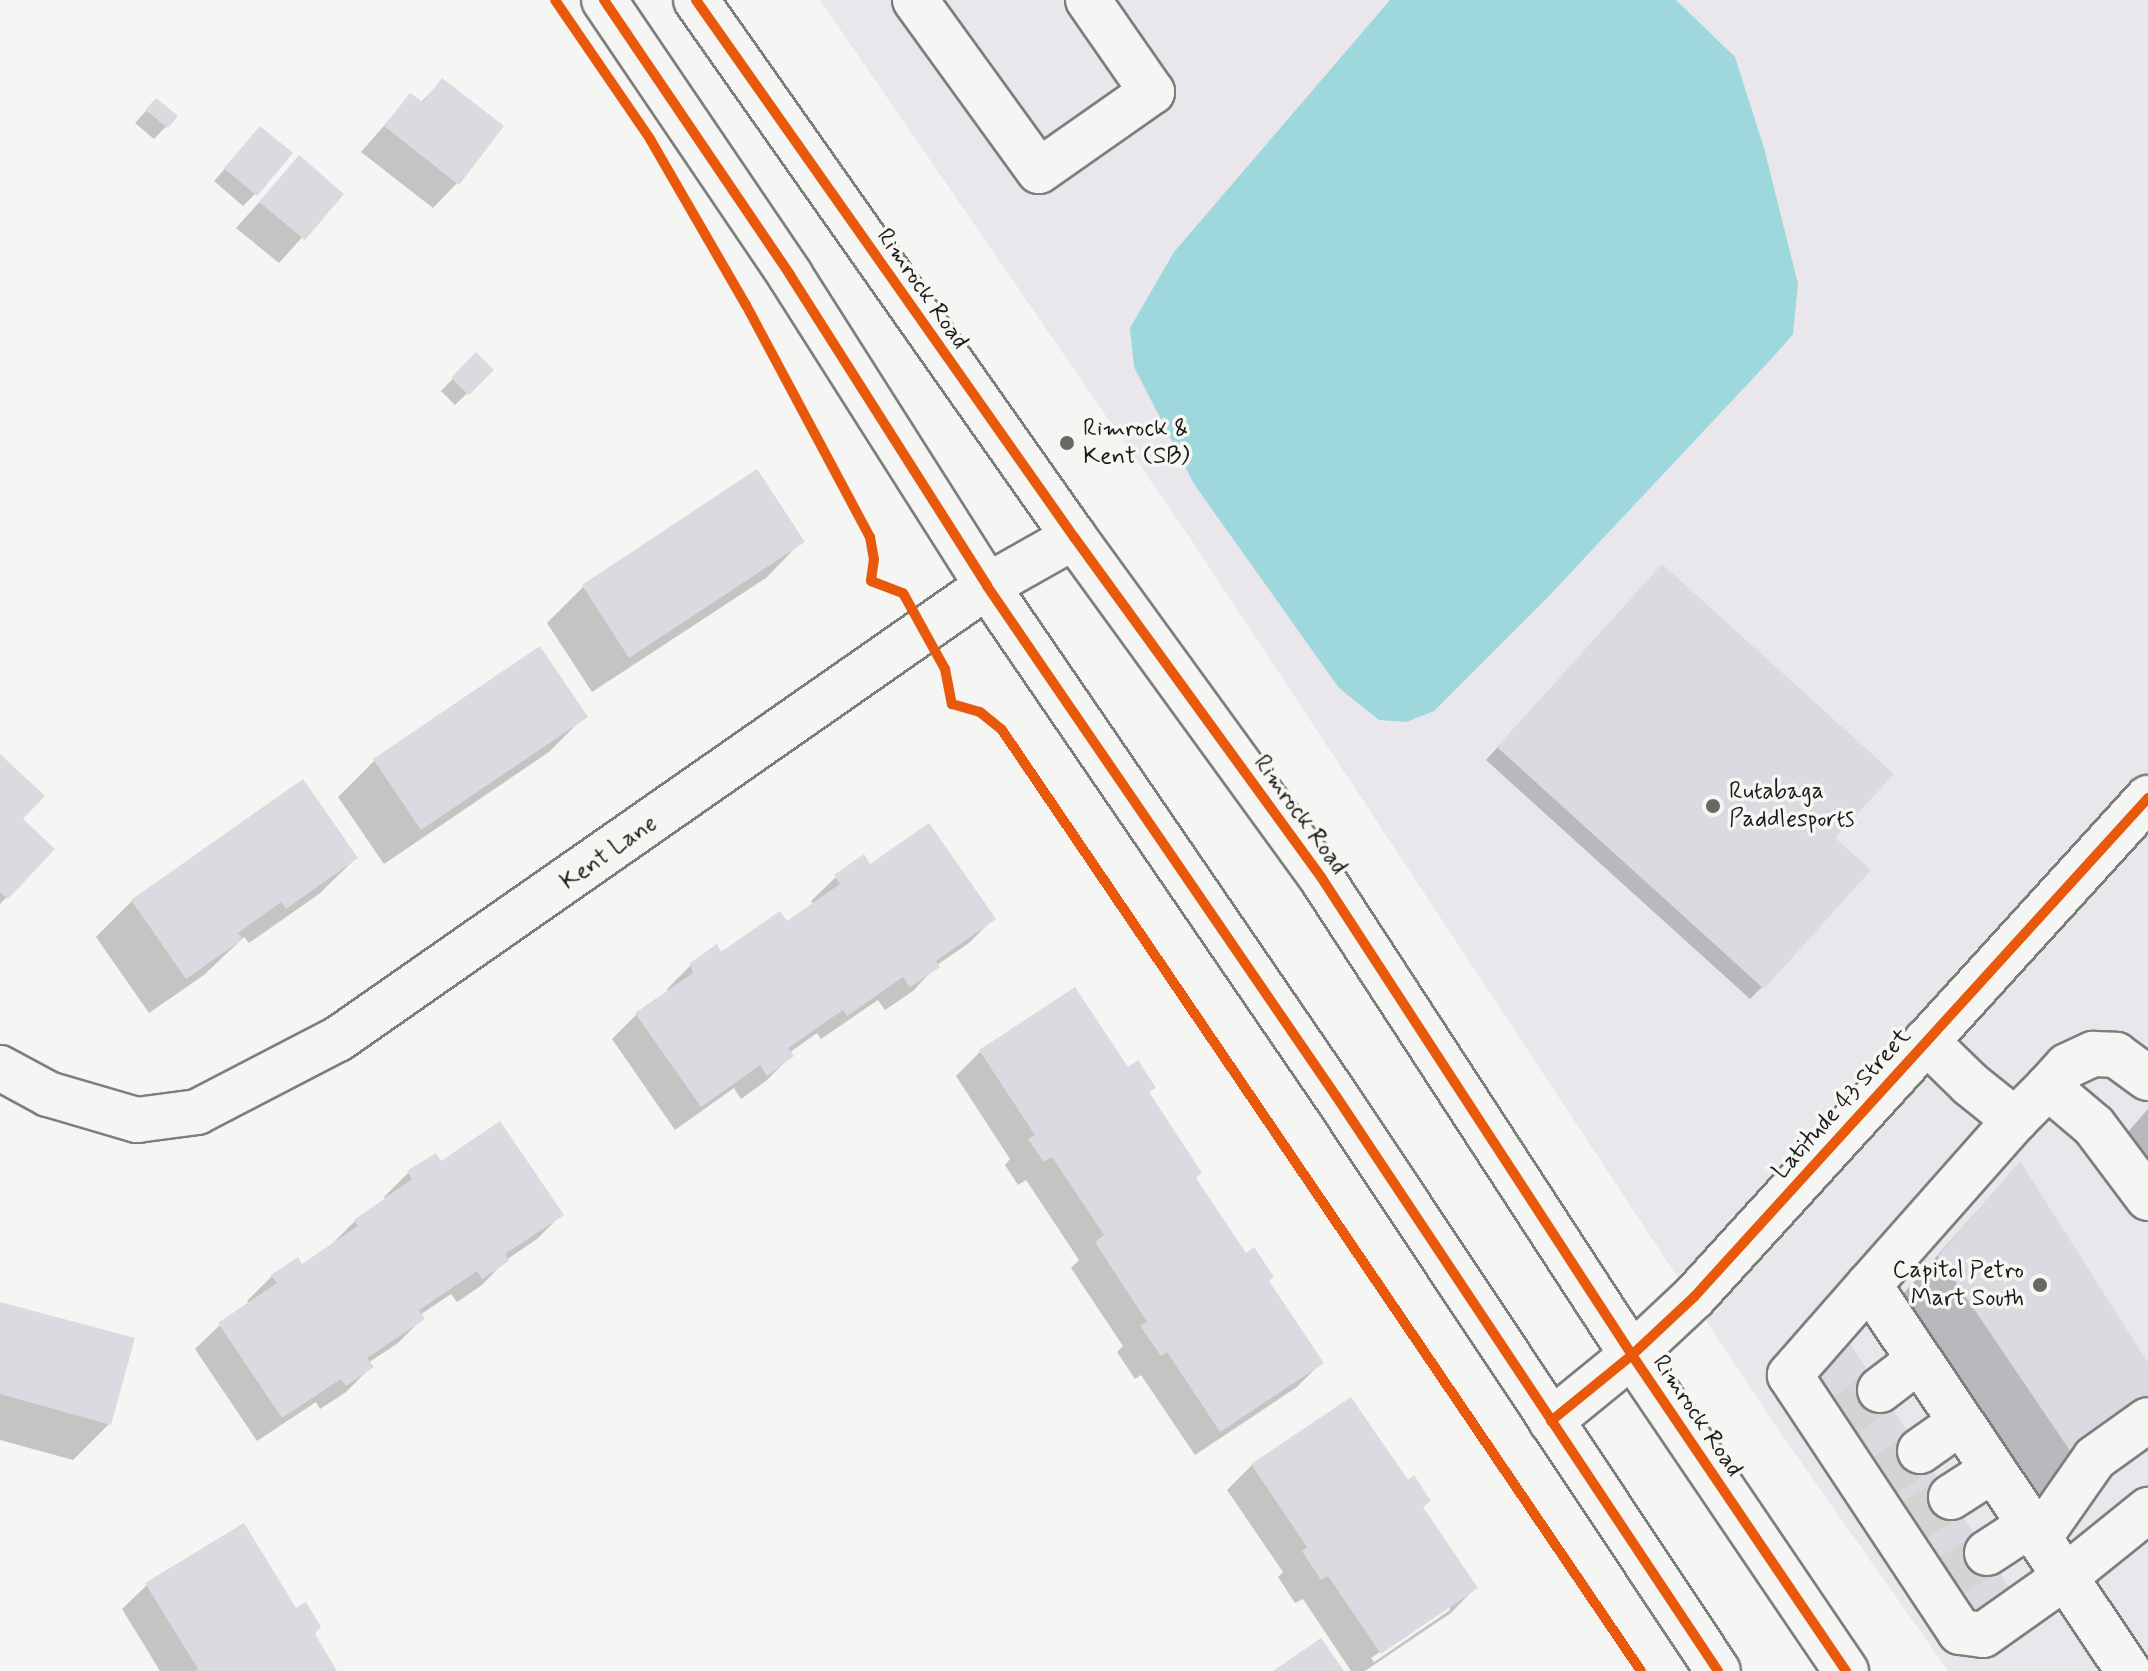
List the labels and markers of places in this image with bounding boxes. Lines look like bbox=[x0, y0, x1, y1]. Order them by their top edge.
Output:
place label: Rimrock & Kent (SB) bbox=[1083, 415, 1190, 471]
marker: Rimrock & Kent (SB) bbox=[1058, 434, 1076, 452]
place label: Rutabaga Paddlesports bbox=[1729, 778, 1854, 834]
marker: Rutabaga Paddlesports bbox=[1704, 797, 1722, 815]
place label: Capitol Petro Mart South bbox=[1895, 1257, 2024, 1313]
marker: Capitol Petro Mart South bbox=[2031, 1276, 2049, 1294]

